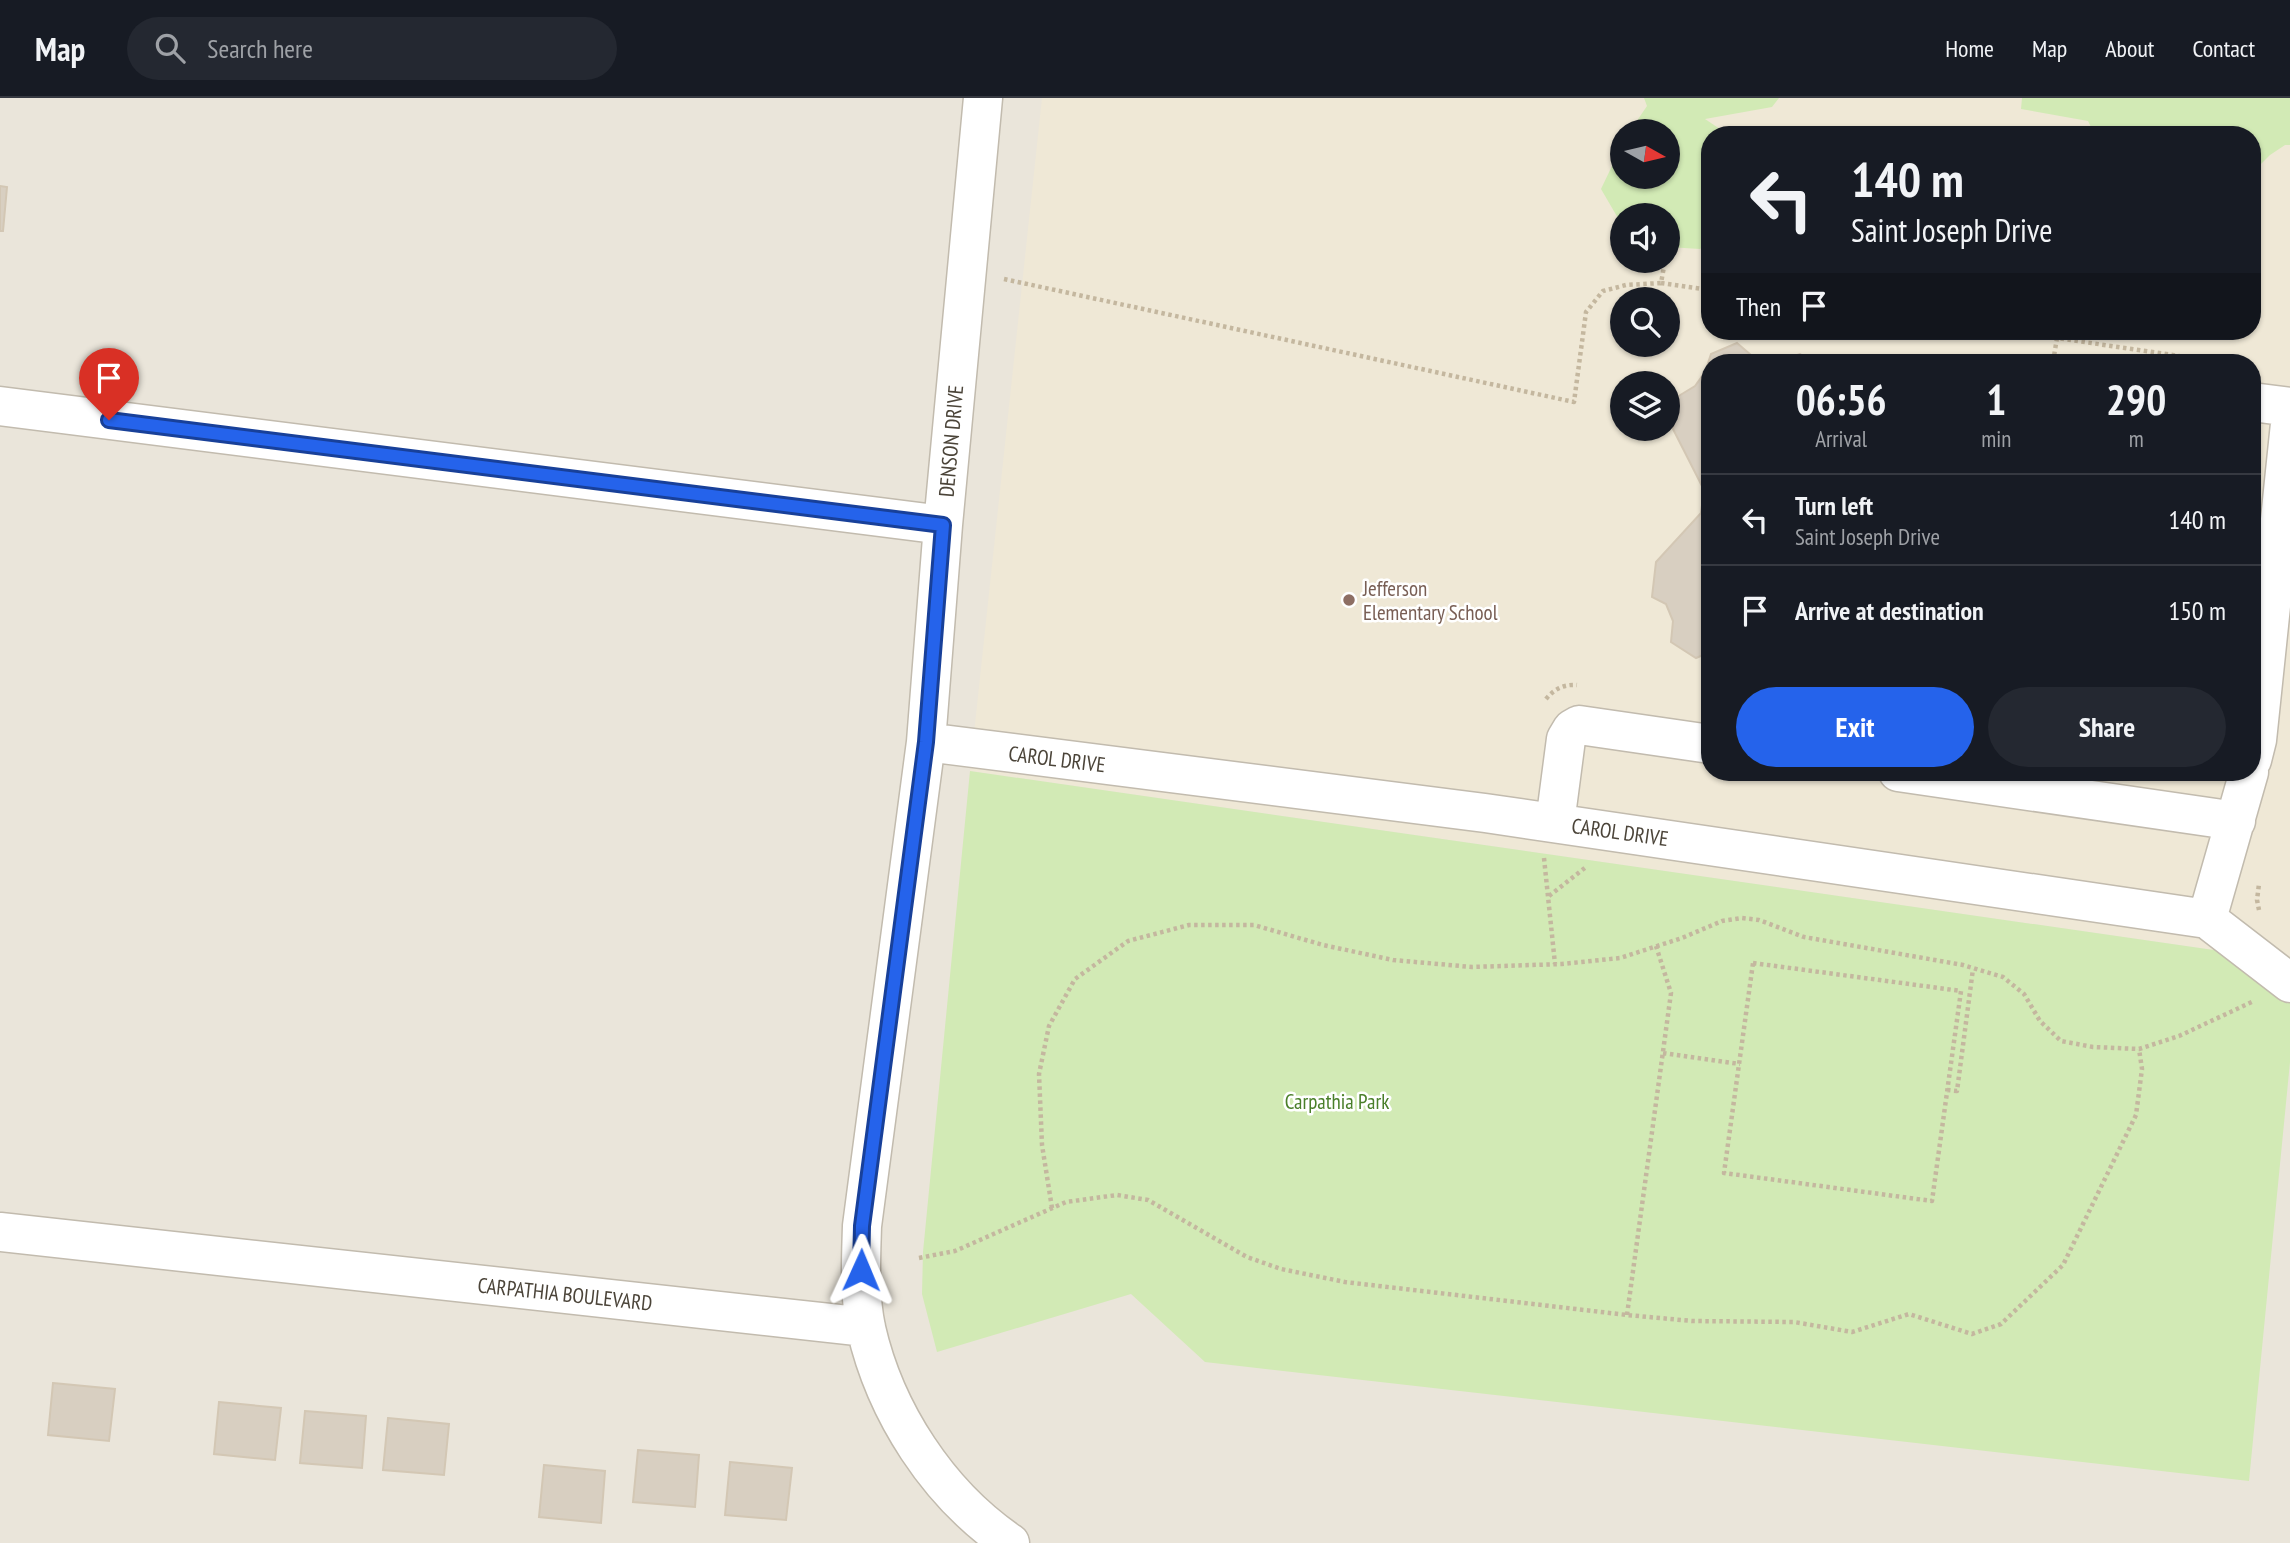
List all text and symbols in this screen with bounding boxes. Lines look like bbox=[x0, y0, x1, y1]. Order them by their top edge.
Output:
search box bbox=[127, 17, 617, 80]
text: Map bbox=[35, 27, 85, 70]
icon: search bbox=[151, 29, 189, 67]
text: Search here bbox=[207, 32, 313, 65]
text: Home bbox=[1945, 33, 1994, 64]
text: Map bbox=[2032, 33, 2067, 64]
text: About bbox=[2105, 33, 2154, 64]
text: Contact bbox=[2192, 33, 2255, 64]
north arrow bbox=[1610, 119, 1680, 189]
map controls bbox=[1610, 119, 1680, 441]
text: 140 m bbox=[1851, 147, 1964, 211]
icon: left bbox=[1736, 154, 1827, 245]
button: sound bbox=[1610, 203, 1680, 273]
text: Saint Joseph Drive bbox=[1851, 209, 2053, 251]
button: search bbox=[1610, 287, 1680, 357]
icon: arrive bbox=[1795, 287, 1833, 325]
text: Then bbox=[1736, 290, 1781, 323]
pin bbox=[79, 348, 139, 420]
icon: arrive bbox=[90, 359, 128, 397]
button: layers bbox=[1610, 371, 1680, 441]
text: 06:56 bbox=[1796, 372, 1887, 427]
text: 1 bbox=[1986, 372, 2006, 427]
text: 290 bbox=[2106, 372, 2166, 427]
street label: DENSON DRIVE bbox=[933, 384, 969, 498]
text: Arrival bbox=[1815, 424, 1867, 453]
text: min bbox=[1981, 424, 2011, 453]
text: m bbox=[2129, 424, 2144, 453]
text: Turn left bbox=[1795, 489, 1873, 522]
icon: left bbox=[1736, 501, 1774, 539]
text: 140 m bbox=[2168, 503, 2226, 536]
text: Saint Joseph Drive bbox=[1795, 522, 1940, 551]
place label: Jefferson Elementary School bbox=[1362, 575, 1498, 626]
marker: Jefferson Elementary School bbox=[1341, 592, 1357, 608]
icon: arrive bbox=[1736, 592, 1774, 630]
text: Arrive at destination bbox=[1795, 594, 1984, 627]
text: 150 m bbox=[2168, 594, 2226, 627]
button: Exit bbox=[1736, 687, 1974, 767]
button: Share bbox=[1988, 687, 2226, 767]
street label: CAROL DRIVE bbox=[1007, 740, 1107, 778]
street label: CAROL DRIVE bbox=[1570, 812, 1670, 852]
park label: Carpathia Park bbox=[1285, 1088, 1389, 1115]
position arrow bbox=[824, 1233, 898, 1307]
street label: CARPATHIA BOULEVARD bbox=[476, 1271, 654, 1317]

